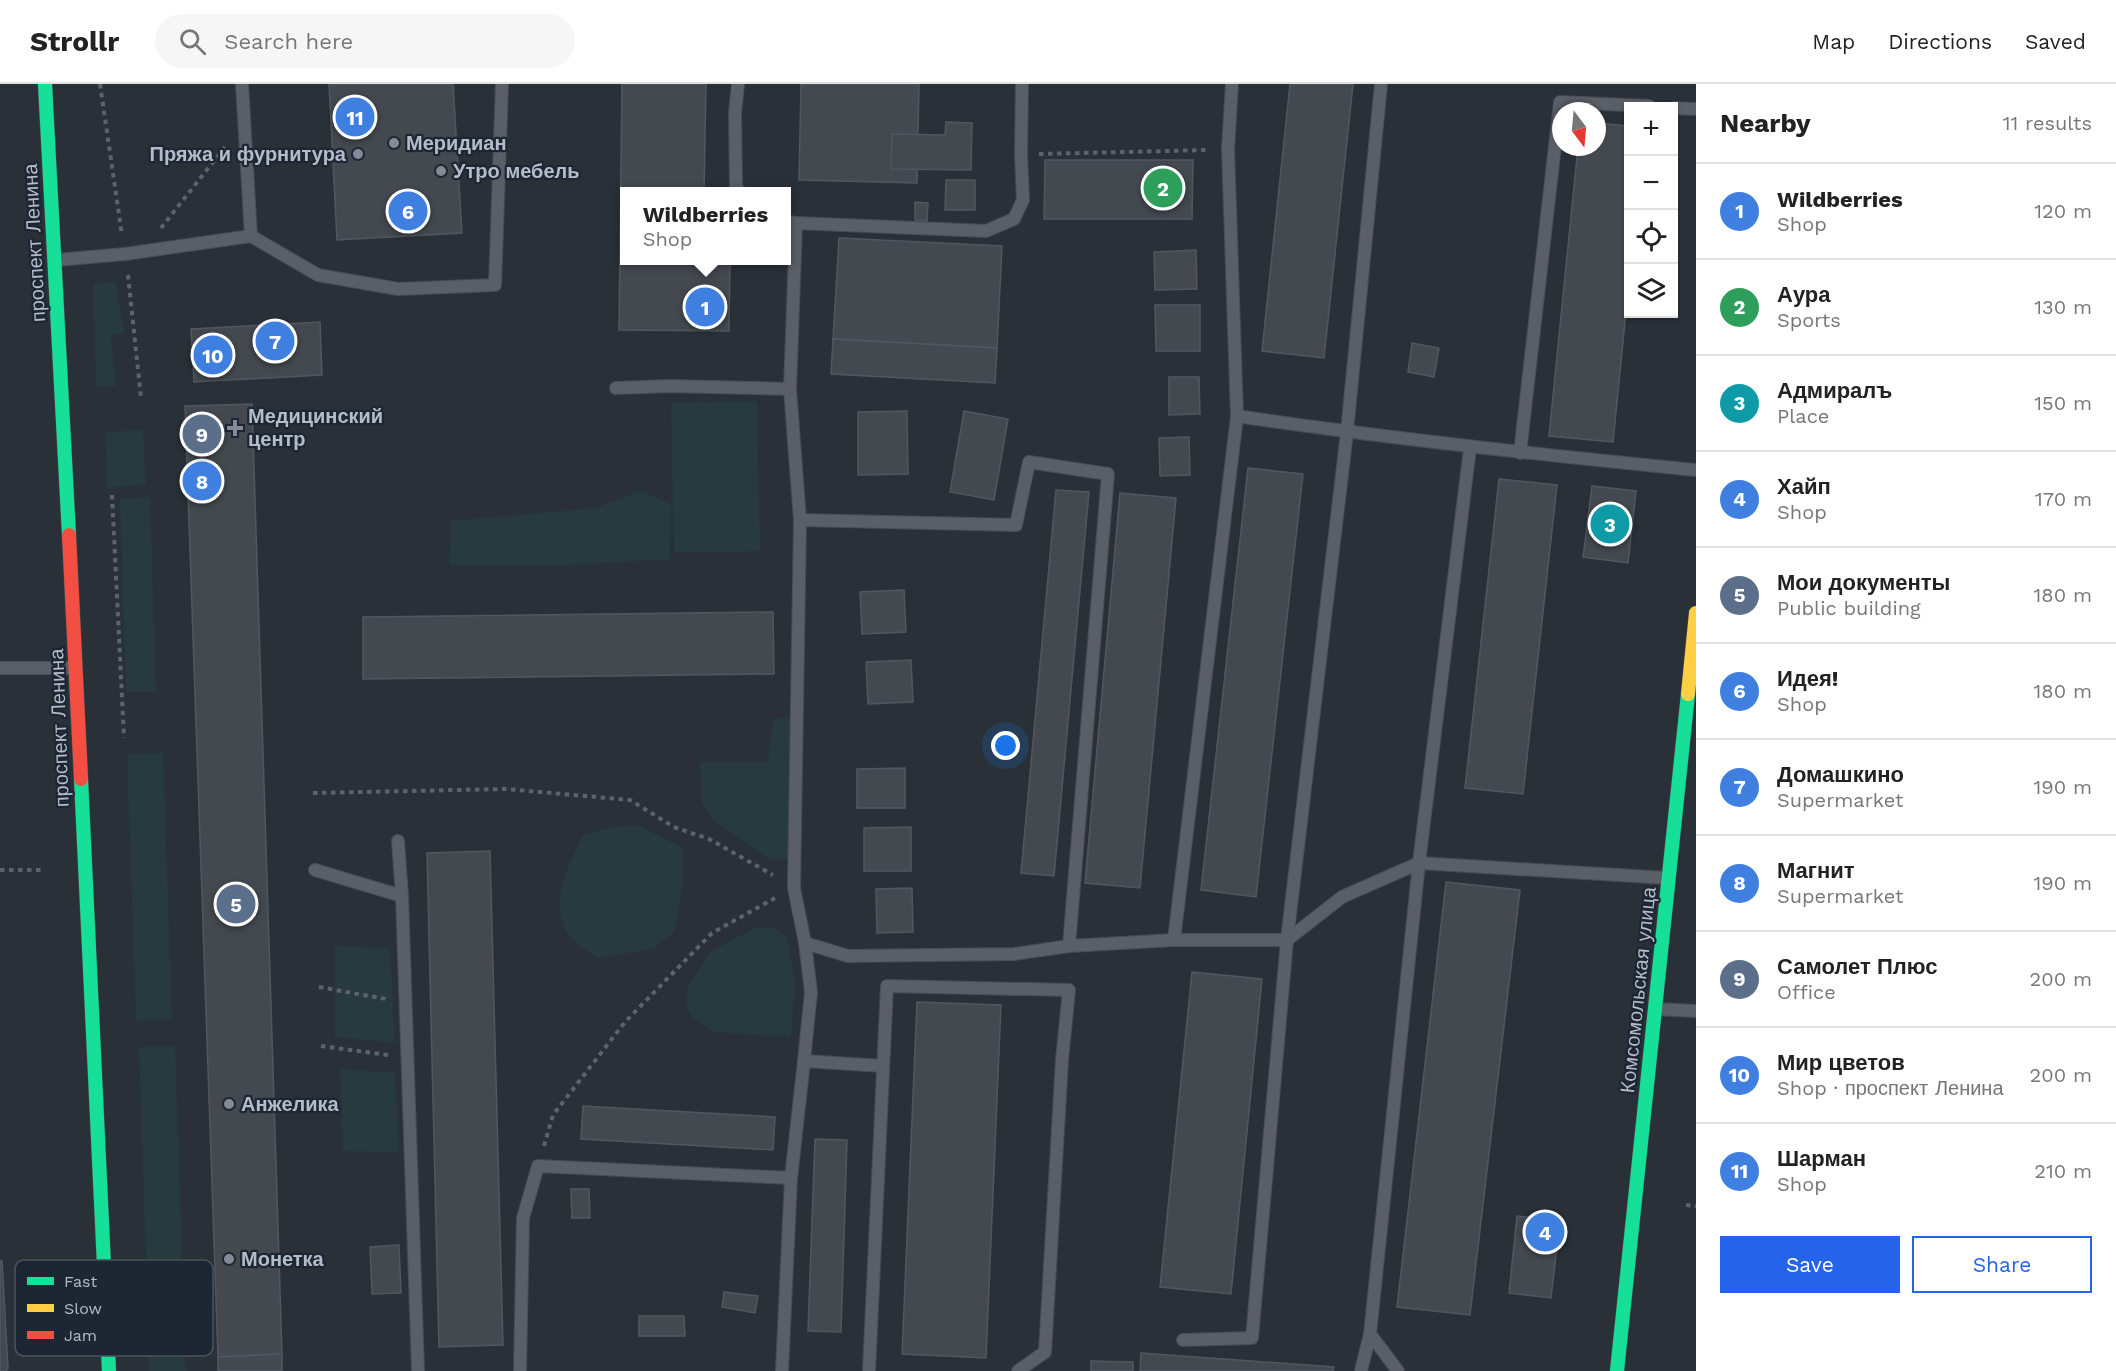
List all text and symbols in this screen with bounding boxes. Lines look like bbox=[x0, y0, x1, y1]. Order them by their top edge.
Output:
search box bbox=[155, 14, 575, 68]
text: Strollr bbox=[30, 25, 119, 58]
icon: search bbox=[176, 25, 209, 58]
text: Search here bbox=[224, 29, 353, 54]
text: Map bbox=[1812, 29, 1855, 54]
text: Directions bbox=[1888, 29, 1992, 54]
text: Saved bbox=[2025, 29, 2086, 54]
pin: 11 bbox=[336, 94, 374, 140]
north arrow bbox=[1552, 102, 1606, 156]
map controls bbox=[1624, 102, 1678, 318]
button: + bbox=[1624, 102, 1678, 156]
text: Nearby bbox=[1720, 108, 1811, 138]
text: 11 results bbox=[2003, 111, 2092, 135]
place label: Меридиан bbox=[406, 131, 507, 155]
marker: Меридиан bbox=[387, 136, 401, 150]
place label: Пряжа и фурнитура bbox=[150, 142, 347, 166]
marker: Пряжа и фурнитура bbox=[351, 147, 365, 161]
button: − bbox=[1624, 156, 1678, 210]
place label: Утро мебель bbox=[453, 159, 580, 183]
street label: проспект Ленина bbox=[18, 162, 50, 323]
marker: Утро мебель bbox=[434, 164, 448, 178]
pin: 2 bbox=[1144, 166, 1182, 210]
popup bbox=[620, 187, 791, 265]
text: Wildberries bbox=[1777, 187, 1903, 212]
pin: 6 bbox=[388, 188, 428, 234]
text: 1 bbox=[1735, 199, 1744, 223]
text: 120 m bbox=[2034, 199, 2092, 223]
text: Wildberries bbox=[643, 202, 768, 227]
button: locate bbox=[1624, 210, 1678, 264]
text: Shop bbox=[1777, 212, 1827, 236]
text: Shop bbox=[643, 227, 692, 251]
button: layers bbox=[1624, 264, 1678, 318]
text: Аура bbox=[1777, 282, 1831, 307]
pin: 1 bbox=[686, 284, 724, 330]
text: 2 bbox=[1734, 295, 1745, 319]
text: 130 m bbox=[2034, 295, 2092, 319]
text: Sports bbox=[1777, 308, 1841, 332]
pin: 7 bbox=[256, 318, 294, 364]
pin: 10 bbox=[194, 332, 232, 378]
text: Адмиралъ bbox=[1777, 378, 1892, 403]
text: 3 bbox=[1734, 391, 1745, 415]
text: 150 m bbox=[2034, 391, 2092, 415]
place label: Медицинский центр bbox=[248, 404, 383, 451]
text: Place bbox=[1777, 404, 1829, 428]
pin: 9 bbox=[182, 412, 222, 456]
marker: Медицинский центр bbox=[226, 419, 244, 437]
pin: 8 bbox=[182, 458, 222, 504]
text: Хайп bbox=[1777, 474, 1831, 499]
text: 4 bbox=[1733, 487, 1746, 511]
text: 170 m bbox=[2035, 487, 2092, 511]
text: Shop bbox=[1777, 500, 1827, 524]
pin: 3 bbox=[1590, 502, 1630, 546]
text: Мои документы bbox=[1777, 570, 1950, 595]
text: 5 bbox=[1734, 583, 1745, 607]
text: 180 m bbox=[2034, 583, 2092, 607]
text: Public building bbox=[1777, 596, 1921, 620]
street label: проспект Ленина bbox=[44, 647, 74, 808]
text: Идея! bbox=[1777, 666, 1838, 691]
text: 6 bbox=[1733, 679, 1746, 703]
text: 180 m bbox=[2034, 679, 2092, 703]
text: Shop bbox=[1777, 692, 1827, 716]
your location bbox=[991, 731, 1020, 760]
text: Домашкино bbox=[1777, 762, 1904, 787]
text: 7 bbox=[1733, 775, 1746, 799]
text: 190 m bbox=[2034, 775, 2092, 799]
text: Supermarket bbox=[1777, 788, 1903, 812]
text: Магнит bbox=[1777, 858, 1855, 883]
text: 8 bbox=[1733, 871, 1746, 895]
text: 190 m bbox=[2034, 871, 2092, 895]
pin: 5 bbox=[216, 882, 256, 926]
text: Supermarket bbox=[1777, 884, 1903, 908]
street label: Комсомольская улица bbox=[1615, 885, 1661, 1094]
text: Самолет Плюс bbox=[1777, 954, 1938, 979]
text: 9 bbox=[1733, 967, 1746, 991]
text: 200 m bbox=[2030, 967, 2092, 991]
text: Office bbox=[1777, 980, 1836, 1004]
text: Мир цветов bbox=[1777, 1050, 1905, 1075]
text: 10 bbox=[1729, 1063, 1750, 1087]
text: 200 m bbox=[2030, 1063, 2092, 1087]
text: Shop · проспект Ленина bbox=[1777, 1076, 2004, 1100]
place label: Анжелика bbox=[241, 1092, 340, 1116]
marker: Анжелика bbox=[222, 1097, 236, 1111]
text: Шарман bbox=[1777, 1146, 1866, 1171]
text: 11 bbox=[1731, 1159, 1748, 1183]
text: 210 m bbox=[2034, 1159, 2092, 1183]
text: Shop bbox=[1777, 1172, 1827, 1196]
pin: 4 bbox=[1526, 1210, 1564, 1254]
button: Save bbox=[1720, 1236, 1900, 1293]
button: Share bbox=[1912, 1236, 2092, 1293]
place label: Монетка bbox=[241, 1247, 325, 1271]
marker: Монетка bbox=[222, 1252, 236, 1266]
legend bbox=[15, 1260, 213, 1356]
text: Fast bbox=[64, 1272, 97, 1291]
text: Slow bbox=[64, 1299, 102, 1318]
text: Jam bbox=[64, 1326, 97, 1345]

